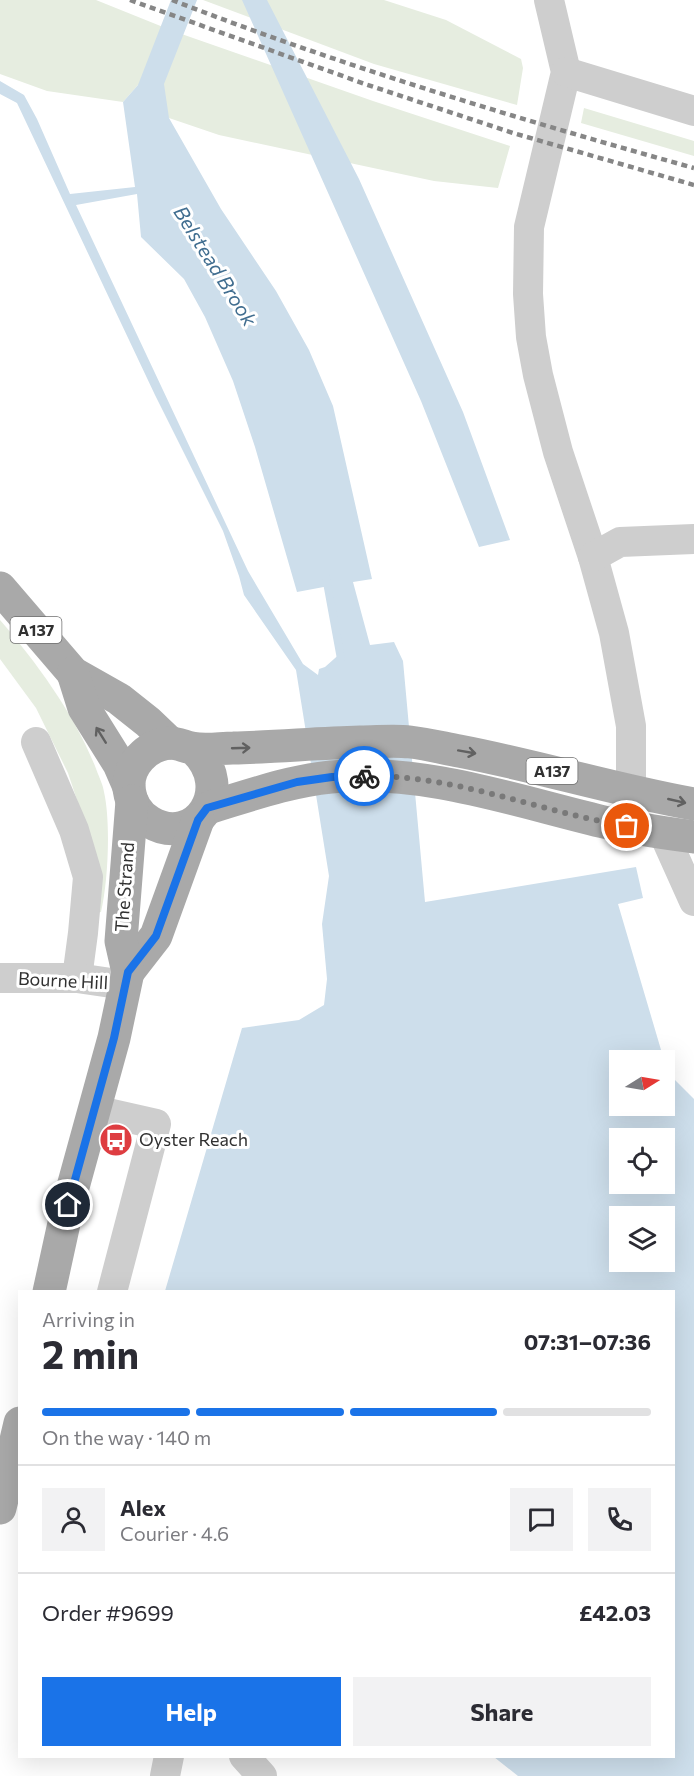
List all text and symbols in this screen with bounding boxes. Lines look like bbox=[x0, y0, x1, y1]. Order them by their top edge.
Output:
water label: Belstead Brook bbox=[169, 201, 263, 331]
road number: A137 bbox=[10, 617, 62, 643]
one-way arrow bbox=[95, 727, 108, 744]
one-way arrow bbox=[231, 742, 251, 753]
courier bbox=[334, 746, 394, 806]
one-way arrow bbox=[457, 747, 476, 758]
road number: A137 bbox=[526, 758, 578, 784]
icon: bike bbox=[348, 760, 381, 793]
one-way arrow bbox=[668, 795, 687, 807]
pin bbox=[601, 800, 652, 851]
icon: bag bbox=[610, 809, 643, 842]
street label: The Strand bbox=[110, 841, 138, 932]
street label: Bourne Hill bbox=[17, 967, 109, 993]
north arrow bbox=[609, 1050, 675, 1116]
map controls bbox=[609, 1050, 675, 1272]
bus stop icon: Oyster Reach bbox=[98, 1122, 134, 1158]
place label: Oyster Reach bbox=[139, 1128, 248, 1150]
button: locate bbox=[609, 1128, 675, 1194]
pin bbox=[42, 1179, 93, 1230]
icon: home bbox=[51, 1188, 84, 1221]
button: layers bbox=[609, 1206, 675, 1272]
text: Arriving in bbox=[42, 1307, 135, 1331]
text: 07:31–07:36 bbox=[524, 1328, 651, 1355]
text: 2 min bbox=[42, 1329, 139, 1377]
text: On the way · 140 m bbox=[42, 1425, 211, 1449]
button: person bbox=[42, 1488, 105, 1551]
button: chat bbox=[510, 1488, 573, 1551]
button: phone bbox=[588, 1488, 651, 1551]
text: Alex bbox=[120, 1494, 166, 1521]
text: Courier · 4.6 bbox=[120, 1521, 229, 1545]
text: Order #9699 bbox=[42, 1599, 174, 1626]
text: £42.03 bbox=[579, 1599, 651, 1626]
button: Help bbox=[42, 1677, 341, 1746]
button: Share bbox=[353, 1677, 651, 1746]

